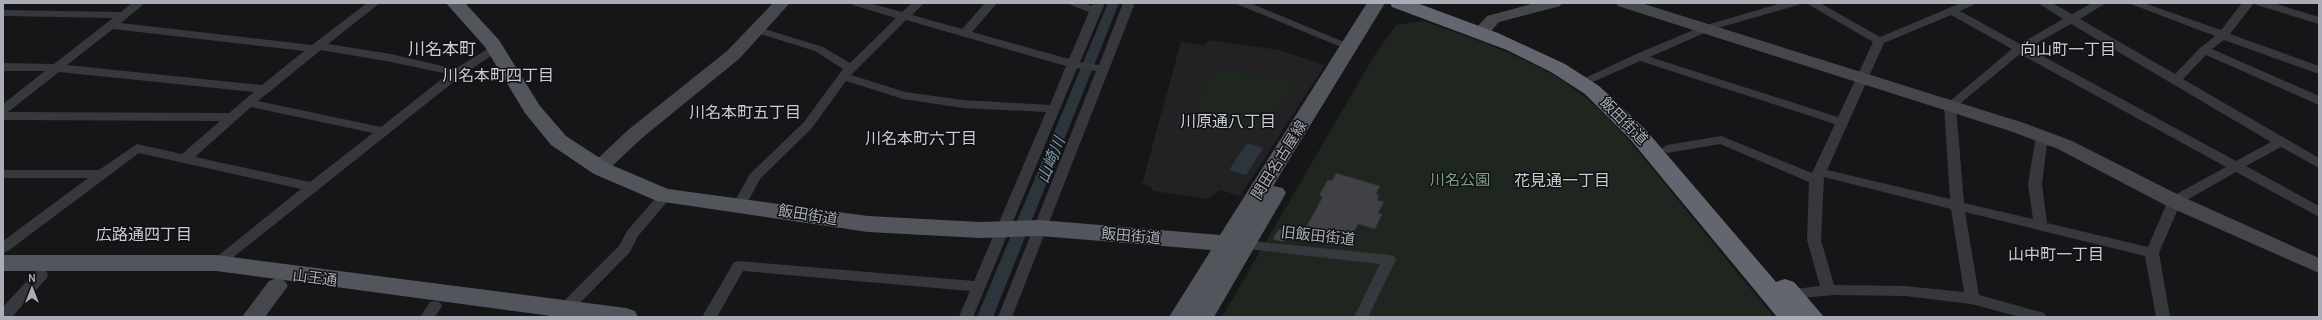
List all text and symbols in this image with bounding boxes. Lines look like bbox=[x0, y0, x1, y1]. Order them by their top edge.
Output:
district label: 川名本町 bbox=[408, 39, 476, 59]
district label: 向山町一丁目 bbox=[2020, 40, 2116, 59]
district label: 川名本町四丁目 bbox=[442, 66, 554, 85]
street label: 飯田街道 bbox=[1596, 93, 1652, 149]
district label: 川名本町五丁目 bbox=[689, 103, 801, 122]
district label: 川原通八丁目 bbox=[1180, 112, 1276, 131]
street label: 関田名古屋線 bbox=[1248, 117, 1310, 203]
district label: 川名本町六丁目 bbox=[865, 129, 977, 148]
water label: 山崎川 bbox=[1033, 132, 1070, 186]
park label: 川名公園 bbox=[1430, 171, 1490, 189]
district label: 花見通一丁目 bbox=[1514, 171, 1610, 190]
street label: 飯田街道 bbox=[777, 201, 839, 229]
street label: 旧飯田街道 bbox=[1280, 223, 1356, 249]
street label: 飯田街道 bbox=[1100, 224, 1162, 248]
district label: 広路通四丁目 bbox=[96, 225, 192, 244]
district label: 山中町一丁目 bbox=[2008, 245, 2104, 264]
street label: 山王通 bbox=[292, 266, 338, 290]
north arrow bbox=[12, 268, 52, 308]
text: N bbox=[28, 272, 36, 285]

